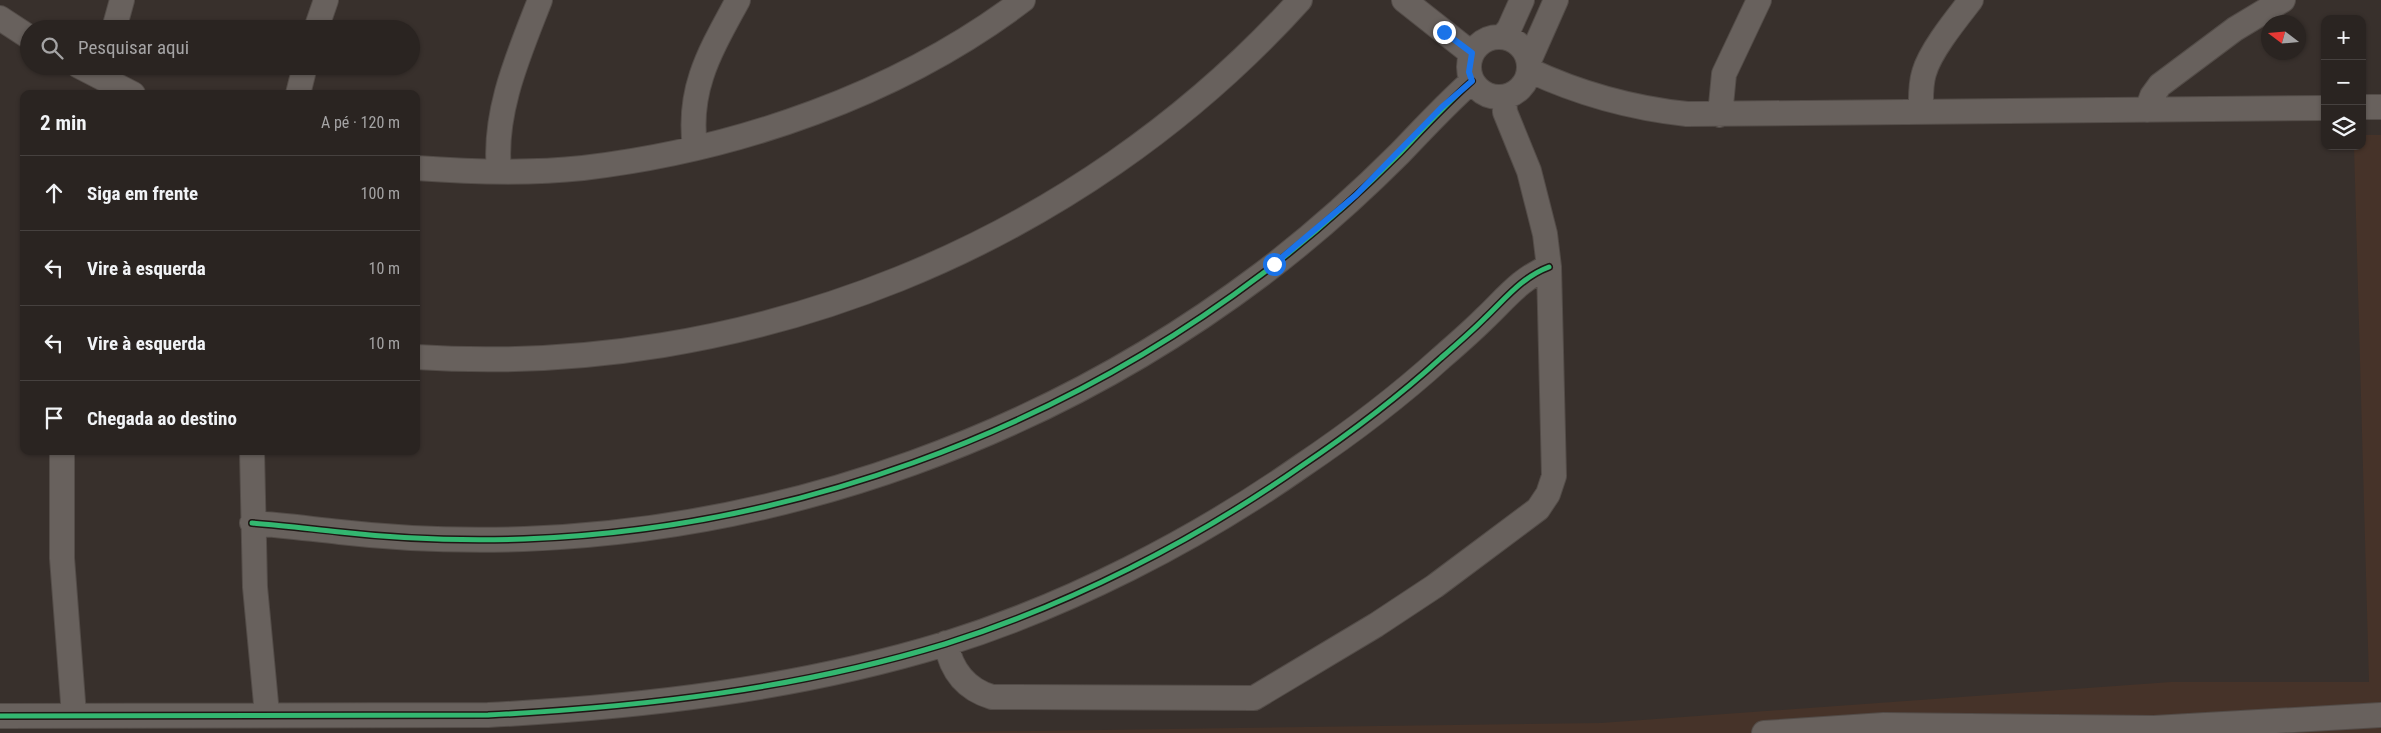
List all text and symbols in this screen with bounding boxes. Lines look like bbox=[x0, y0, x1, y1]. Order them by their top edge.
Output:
north arrow bbox=[2261, 15, 2306, 60]
map controls bbox=[2321, 15, 2366, 150]
button: + bbox=[2321, 15, 2366, 60]
search box bbox=[20, 20, 420, 75]
route end bbox=[1433, 21, 1456, 44]
icon: search bbox=[38, 34, 66, 62]
text: Pesquisar aqui bbox=[78, 36, 189, 59]
button: − bbox=[2321, 60, 2366, 105]
button: layers bbox=[2321, 105, 2366, 150]
text: 2 min bbox=[40, 111, 87, 135]
text: A pé · 120 m bbox=[321, 113, 400, 132]
icon: ahead bbox=[40, 179, 68, 207]
text: Siga em frente bbox=[87, 182, 198, 205]
text: 100 m bbox=[361, 184, 400, 203]
route start bbox=[1263, 253, 1286, 276]
icon: left bbox=[40, 254, 68, 282]
text: Vire à esquerda bbox=[87, 257, 206, 280]
text: 10 m bbox=[368, 259, 400, 278]
icon: left bbox=[40, 329, 68, 357]
text: Vire à esquerda bbox=[87, 332, 206, 355]
text: 10 m bbox=[368, 334, 400, 353]
icon: arrive bbox=[40, 404, 68, 432]
text: Chegada ao destino bbox=[87, 407, 237, 430]

